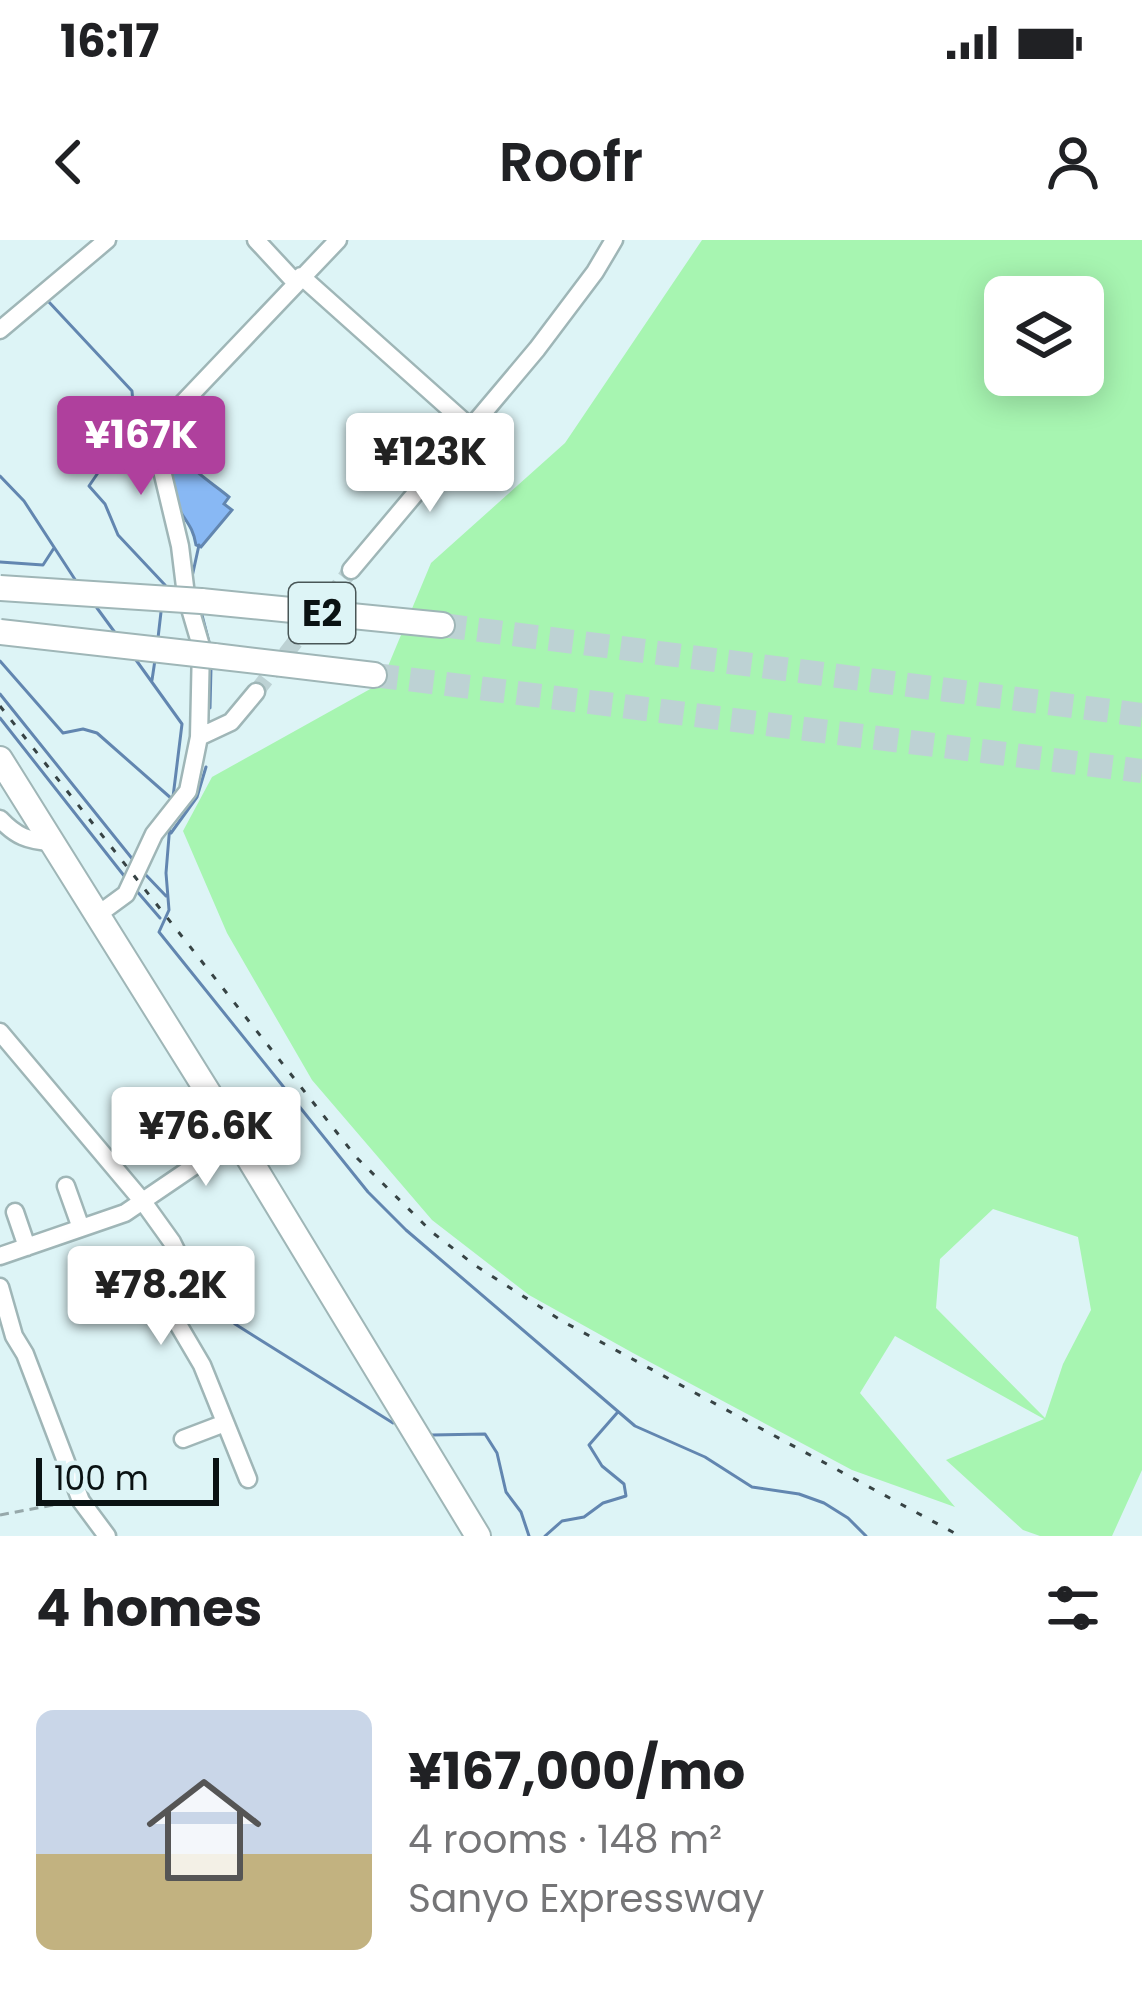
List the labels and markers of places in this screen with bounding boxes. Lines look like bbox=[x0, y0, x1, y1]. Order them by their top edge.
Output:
pin: ¥167K bbox=[57, 396, 225, 498]
pin: ¥123K bbox=[346, 413, 514, 515]
pin: ¥76.6K bbox=[108, 1087, 304, 1189]
pin: ¥78.2K bbox=[63, 1246, 259, 1348]

